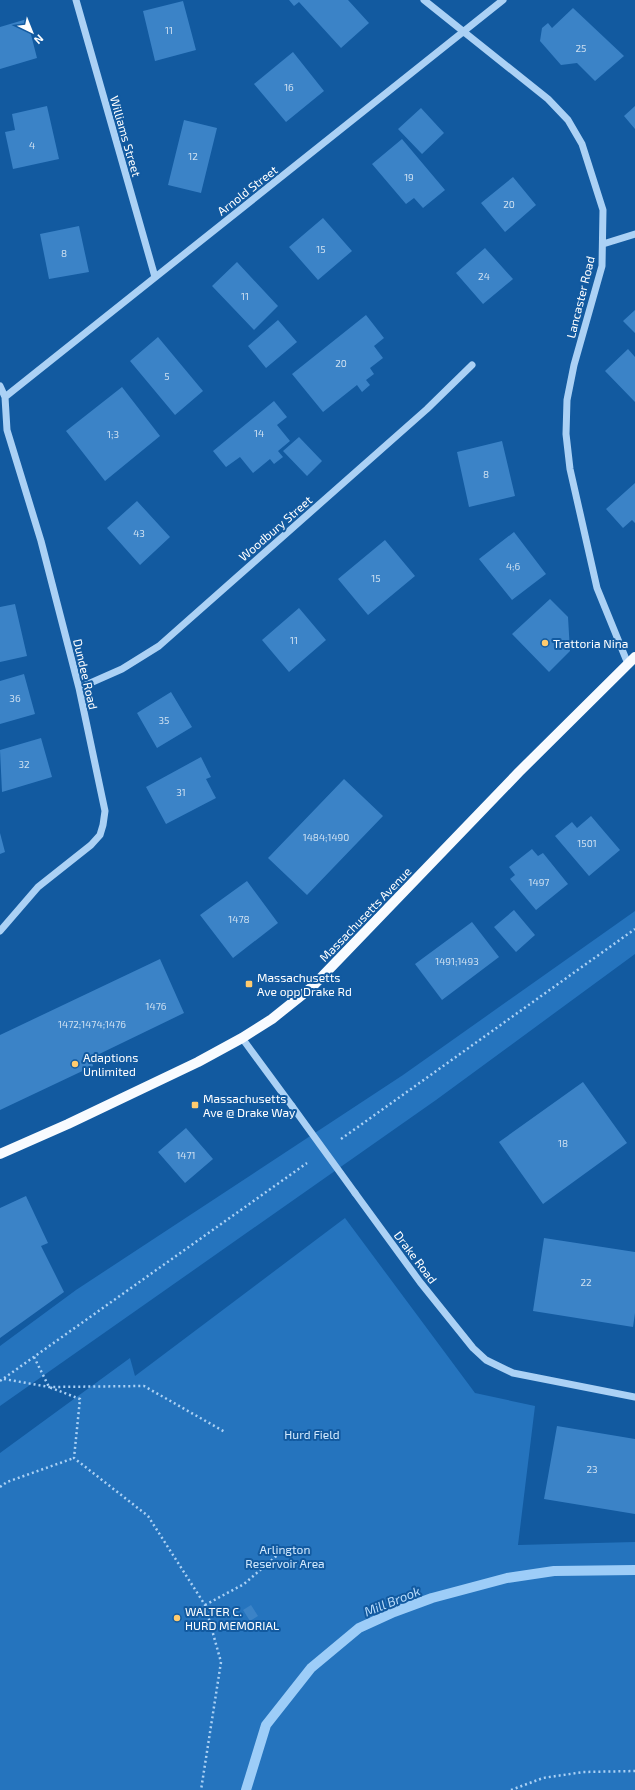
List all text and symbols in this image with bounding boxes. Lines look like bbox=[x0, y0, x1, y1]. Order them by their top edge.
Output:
north arrow bbox=[12, 12, 52, 52]
house number: 11 bbox=[165, 24, 173, 36]
text: N bbox=[32, 32, 47, 47]
house number: 25 bbox=[576, 42, 586, 54]
house number: 16 bbox=[284, 81, 294, 93]
street label: Williams Street bbox=[108, 94, 144, 179]
house number: 4 bbox=[29, 139, 35, 151]
house number: 12 bbox=[188, 150, 198, 162]
street label: Arnold Street bbox=[214, 162, 280, 218]
house number: 19 bbox=[404, 171, 414, 183]
house number: 20 bbox=[503, 198, 515, 210]
house number: 15 bbox=[316, 243, 326, 255]
house number: 8 bbox=[61, 247, 67, 259]
street label: Lancaster Road bbox=[563, 254, 597, 340]
house number: 24 bbox=[478, 270, 490, 282]
house number: 11 bbox=[241, 290, 249, 302]
house number: 20 bbox=[335, 357, 347, 369]
house number: 5 bbox=[164, 370, 170, 382]
house number: 14 bbox=[254, 427, 264, 439]
house number: 1;3 bbox=[107, 428, 119, 440]
house number: 8 bbox=[483, 468, 489, 480]
street label: Woodbury Street bbox=[236, 492, 315, 564]
house number: 43 bbox=[133, 527, 145, 539]
house number: 4;6 bbox=[506, 560, 520, 572]
house number: 15 bbox=[371, 572, 381, 584]
house number: 11 bbox=[290, 634, 298, 646]
place label: Trattoria Nina bbox=[553, 636, 628, 650]
street label: Dundee Road bbox=[71, 637, 101, 711]
marker: Trattoria Nina bbox=[540, 638, 550, 648]
house number: 36 bbox=[9, 692, 21, 704]
house number: 35 bbox=[159, 714, 169, 726]
house number: 32 bbox=[18, 758, 30, 770]
house number: 31 bbox=[176, 786, 186, 798]
house number: 1484;1490 bbox=[303, 831, 349, 843]
house number: 1501 bbox=[577, 837, 597, 849]
street label: Massachusetts Avenue bbox=[316, 864, 414, 964]
house number: 1497 bbox=[529, 876, 549, 888]
house number: 1478 bbox=[228, 913, 250, 925]
house number: 1491;1493 bbox=[435, 955, 479, 967]
place label: Massachusetts Ave opp Drake Rd bbox=[257, 970, 352, 998]
marker: Massachusetts Ave opp Drake Rd bbox=[244, 979, 254, 989]
house number: 1476 bbox=[146, 1000, 167, 1012]
house number: 1472;1474;1476 bbox=[58, 1018, 126, 1030]
place label: Adaptions Unlimited bbox=[83, 1050, 138, 1078]
marker: Adaptions Unlimited bbox=[70, 1059, 80, 1069]
place label: Massachusetts Ave @ Drake Way bbox=[203, 1091, 296, 1119]
marker: Massachusetts Ave @ Drake Way bbox=[190, 1100, 200, 1110]
house number: 18 bbox=[558, 1137, 568, 1149]
house number: 1471 bbox=[176, 1149, 196, 1161]
street label: Drake Road bbox=[392, 1228, 440, 1286]
house number: 22 bbox=[580, 1276, 592, 1288]
park label: Hurd Field bbox=[284, 1427, 340, 1441]
house number: 23 bbox=[586, 1463, 598, 1475]
park label: Arlington Reservoir Area bbox=[245, 1542, 325, 1570]
water label: Mill Brook bbox=[362, 1582, 423, 1620]
place label: WALTER C. HURD MEMORIAL bbox=[185, 1604, 279, 1632]
marker: WALTER C. HURD MEMORIAL bbox=[172, 1613, 182, 1623]

